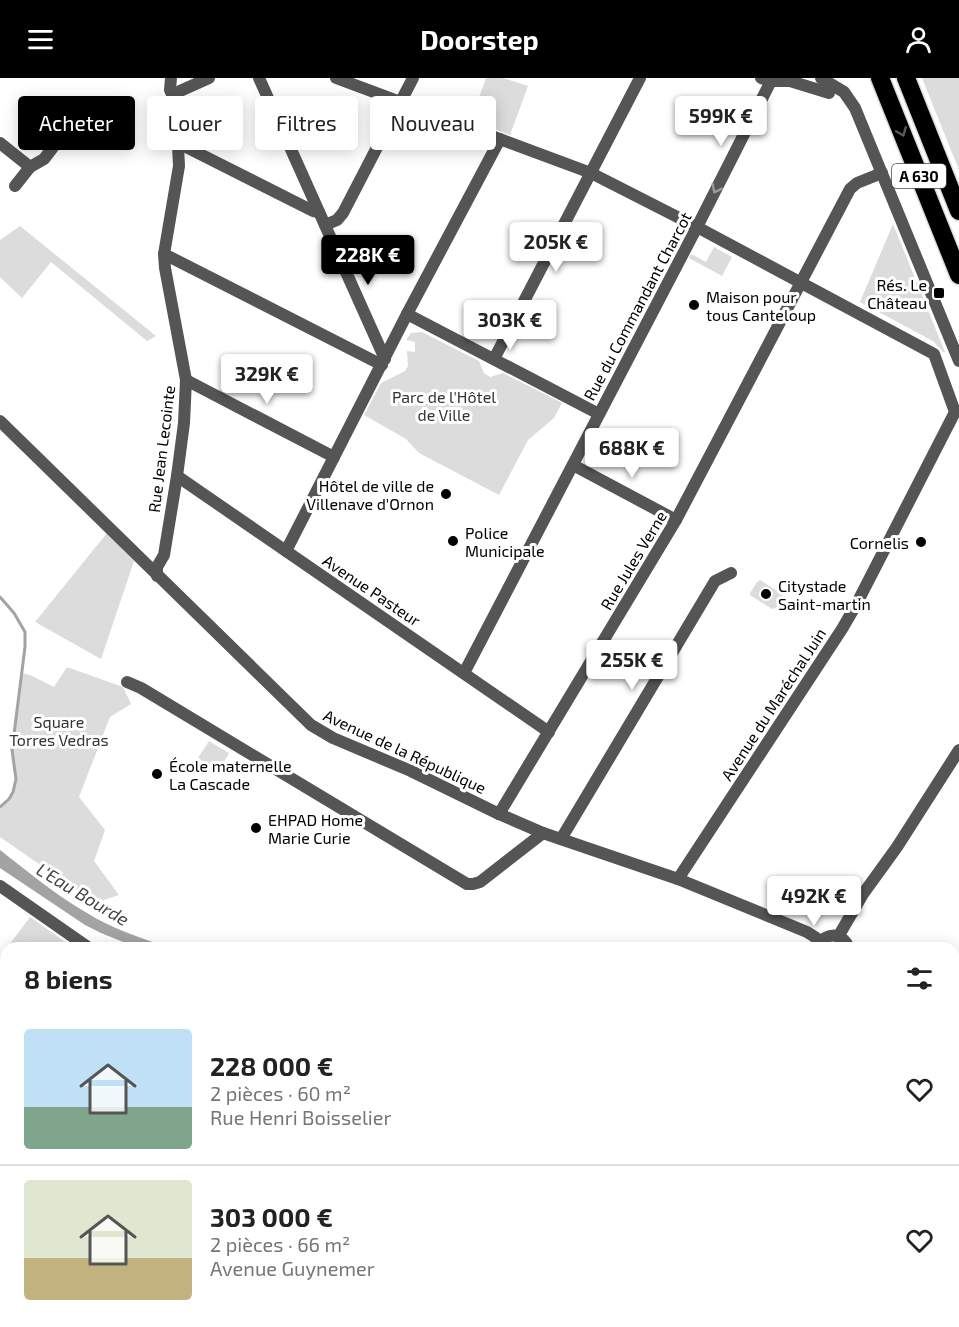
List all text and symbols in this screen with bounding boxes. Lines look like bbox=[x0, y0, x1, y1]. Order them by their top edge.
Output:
icon: menu bbox=[24, 23, 57, 56]
text: Doorstep bbox=[420, 23, 539, 55]
icon: person bbox=[902, 23, 935, 56]
chip: Acheter bbox=[18, 96, 135, 150]
chip: Louer bbox=[147, 96, 243, 150]
chip: Filtres bbox=[255, 96, 358, 150]
chip: Nouveau bbox=[370, 96, 496, 150]
pin: 599K € bbox=[672, 96, 770, 147]
text: 599K € bbox=[689, 103, 753, 127]
one-way arrow bbox=[895, 126, 907, 137]
road number: A 630 bbox=[892, 164, 946, 188]
one-way arrow bbox=[712, 183, 724, 194]
street label: Rue du Commandant Charcot bbox=[579, 209, 695, 403]
pin: 205K € bbox=[507, 222, 605, 273]
text: 205K € bbox=[524, 229, 588, 253]
pin: 228K € bbox=[319, 235, 417, 286]
text: 228K € bbox=[335, 242, 401, 266]
place label: Rés. Le Château bbox=[867, 275, 927, 312]
marker: Rés. Le Château bbox=[932, 286, 946, 300]
place label: Maison pour tous Canteloup bbox=[706, 287, 816, 324]
marker: Maison pour tous Canteloup bbox=[687, 298, 701, 312]
pin: 303K € bbox=[461, 300, 559, 351]
text: 303K € bbox=[478, 307, 542, 331]
pin: 329K € bbox=[218, 354, 316, 405]
text: 329K € bbox=[235, 361, 299, 385]
street label: Rue Jean Lecointe bbox=[144, 384, 178, 514]
park label: Parc de l'Hôtel de Ville bbox=[392, 387, 496, 424]
pin: 688K € bbox=[583, 428, 681, 479]
text: 688K € bbox=[599, 435, 665, 459]
place label: Hôtel de ville de Villenave d'Ornon bbox=[306, 476, 434, 513]
marker: Hôtel de ville de Villenave d'Ornon bbox=[439, 487, 453, 501]
street label: Rue Jules Verne bbox=[596, 507, 670, 613]
place label: Police Municipale bbox=[465, 523, 545, 560]
place label: Cornelis bbox=[850, 533, 909, 552]
marker: Police Municipale bbox=[446, 534, 460, 548]
marker: Cornelis bbox=[914, 535, 928, 549]
street label: Avenue Pasteur bbox=[320, 550, 425, 630]
place label: Citystade Saint-martin bbox=[778, 576, 871, 613]
marker: Citystade Saint-martin bbox=[759, 587, 773, 601]
street label: Avenue du Maréchal Juin bbox=[717, 624, 829, 784]
pin: 255K € bbox=[583, 640, 681, 691]
text: 255K € bbox=[600, 647, 664, 671]
street label: Avenue de la République bbox=[321, 705, 489, 797]
park label: Square Torres Vedras bbox=[9, 712, 109, 749]
place label: École maternelle La Cascade bbox=[169, 756, 292, 793]
marker: École maternelle La Cascade bbox=[150, 767, 164, 781]
place label: EHPAD Home Marie Curie bbox=[268, 810, 363, 847]
marker: EHPAD Home Marie Curie bbox=[249, 821, 263, 835]
water label: L'Eau Bourde bbox=[33, 858, 134, 930]
pin: 492K € bbox=[765, 876, 863, 927]
text: 492K € bbox=[781, 883, 847, 907]
icon: filters bbox=[903, 962, 936, 995]
text: 8 biens bbox=[24, 963, 113, 994]
text: 228 000 € bbox=[210, 1050, 334, 1081]
icon: home bbox=[72, 1053, 144, 1125]
icon: heart bbox=[903, 1073, 936, 1106]
text: 2 pièces · 60 m² bbox=[210, 1081, 351, 1105]
text: Rue Henri Boisselier bbox=[210, 1105, 392, 1129]
text: 303 000 € bbox=[210, 1201, 333, 1232]
icon: home bbox=[72, 1204, 144, 1276]
icon: heart bbox=[903, 1224, 936, 1257]
text: 2 pièces · 66 m² bbox=[210, 1232, 350, 1256]
text: Avenue Guynemer bbox=[210, 1256, 375, 1280]

